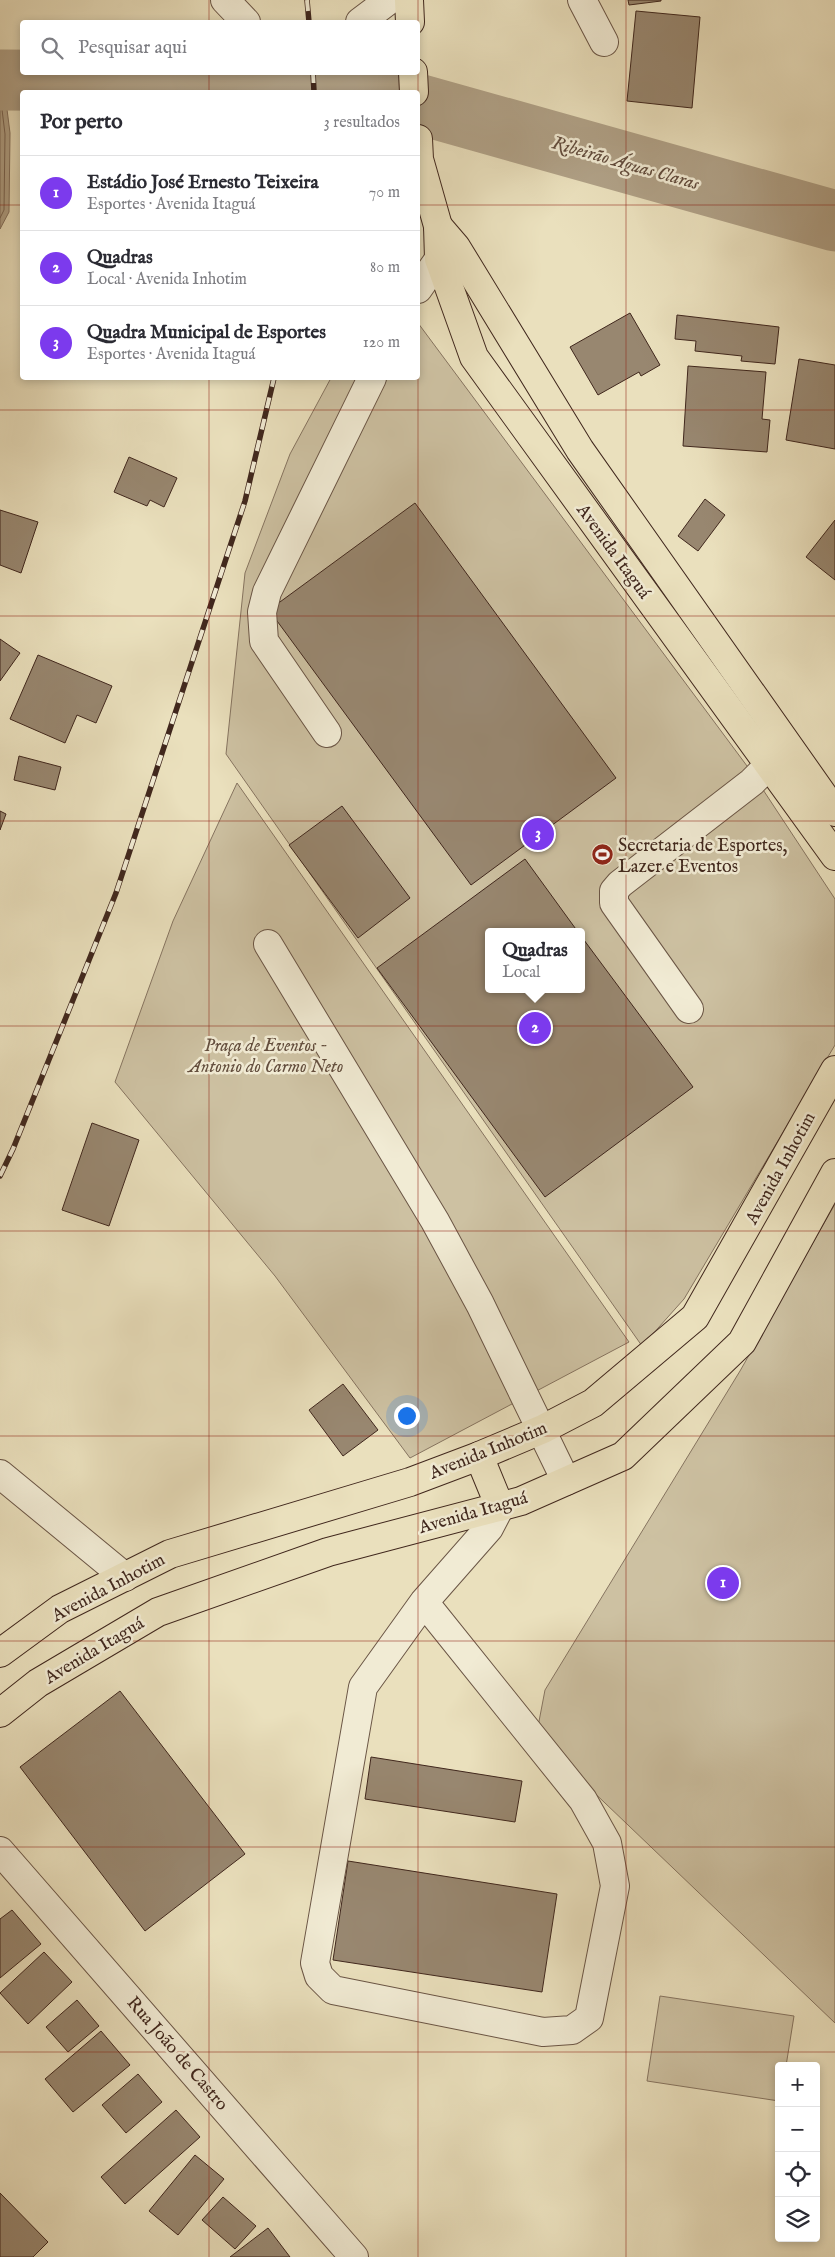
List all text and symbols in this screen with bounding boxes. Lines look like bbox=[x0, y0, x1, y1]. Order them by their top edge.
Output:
search box bbox=[20, 20, 420, 75]
icon: search bbox=[38, 34, 66, 62]
text: Pesquisar aqui bbox=[78, 36, 187, 60]
text: Por perto bbox=[40, 109, 122, 136]
text: 3 resultados bbox=[324, 113, 400, 133]
water label: Ribeirão Águas Claras bbox=[549, 131, 702, 197]
text: Estádio José Ernesto Teixeira bbox=[87, 171, 319, 195]
text: 1 bbox=[53, 183, 59, 203]
text: 70 m bbox=[369, 183, 400, 203]
text: Esportes · Avenida Itaguá bbox=[87, 195, 255, 215]
text: Quadras bbox=[87, 246, 153, 270]
text: 2 bbox=[52, 258, 60, 278]
text: 80 m bbox=[370, 258, 400, 278]
text: Local · Avenida Inhotim bbox=[87, 270, 247, 290]
text: Quadra Municipal de Esportes bbox=[87, 321, 326, 345]
text: 3 bbox=[53, 333, 59, 353]
text: 120 m bbox=[363, 333, 400, 353]
text: Esportes · Avenida Itaguá bbox=[87, 345, 255, 365]
street label: Avenida Itaguá bbox=[570, 499, 655, 604]
pin: 3 bbox=[522, 815, 554, 853]
place label: Secretaria de Esportes, Lazer e Eventos bbox=[618, 835, 788, 879]
sports icon: Secretaria de Esportes, Lazer e Eventos bbox=[590, 843, 614, 867]
popup bbox=[485, 928, 585, 993]
text: Quadras bbox=[502, 939, 568, 963]
text: Local bbox=[502, 963, 541, 983]
pin: 2 bbox=[519, 1009, 551, 1047]
park label: Praça de Eventos - Antonio do Carmo Neto bbox=[187, 1035, 343, 1079]
street label: Avenida Inhotim bbox=[740, 1108, 822, 1230]
your location bbox=[394, 1403, 420, 1429]
street label: Avenida Inhotim bbox=[425, 1417, 551, 1486]
street label: Avenida Itaguá bbox=[415, 1487, 531, 1540]
street label: Avenida Inhotim bbox=[47, 1549, 169, 1628]
pin: 1 bbox=[707, 1564, 739, 1602]
street label: Avenida Itaguá bbox=[40, 1612, 149, 1691]
street label: Rua João de Castro bbox=[121, 1992, 233, 2116]
map controls bbox=[775, 2062, 820, 2242]
button: + bbox=[775, 2062, 820, 2107]
button: − bbox=[775, 2107, 820, 2152]
button: locate bbox=[775, 2152, 820, 2197]
button: layers bbox=[775, 2197, 820, 2242]

